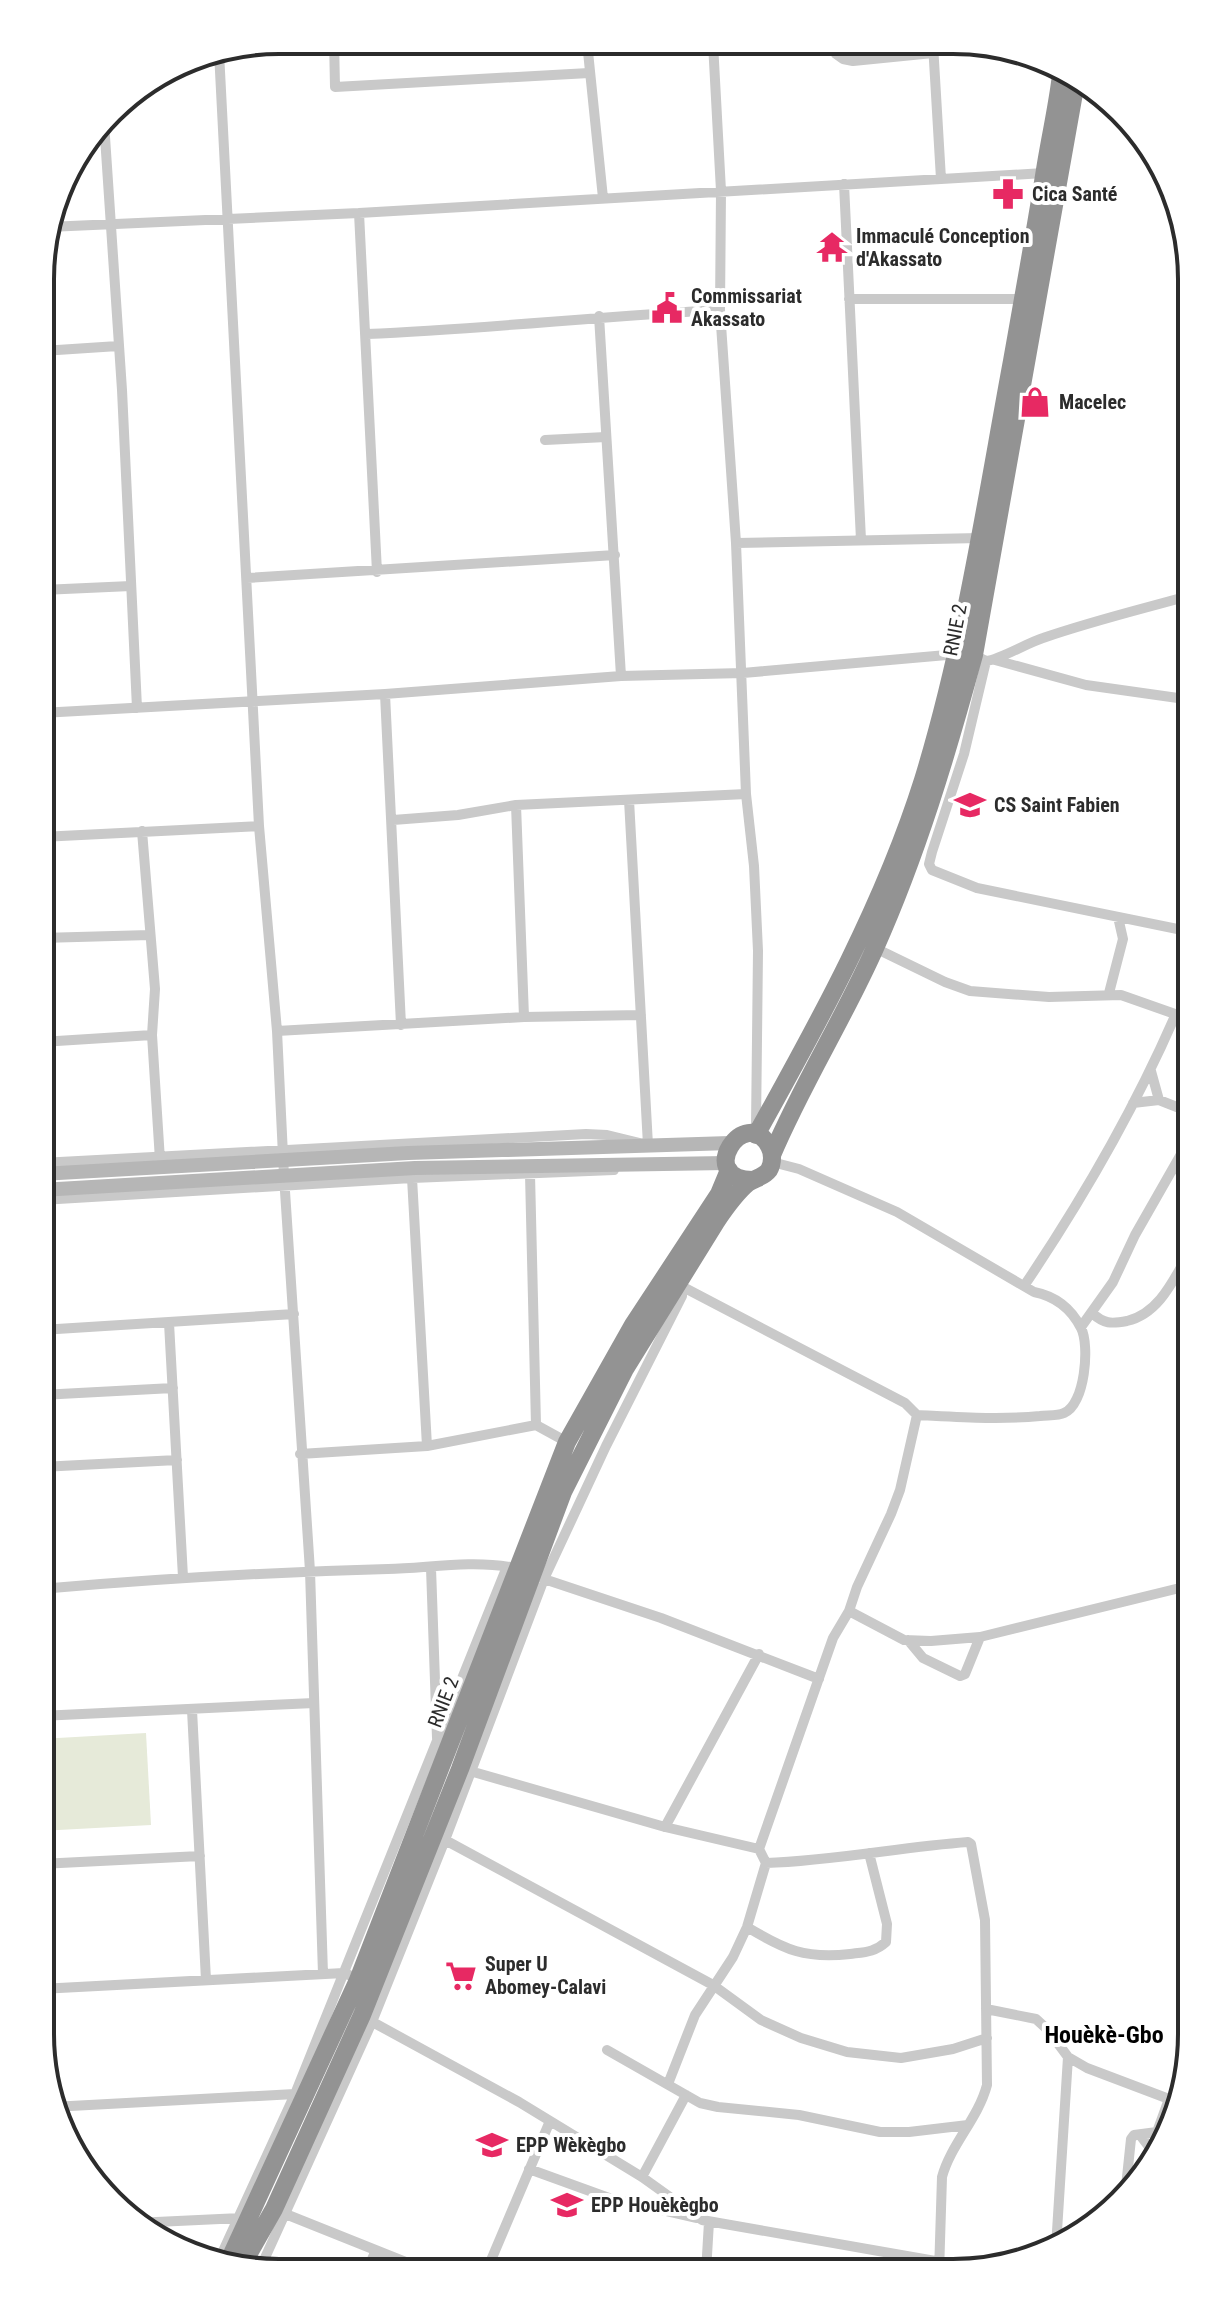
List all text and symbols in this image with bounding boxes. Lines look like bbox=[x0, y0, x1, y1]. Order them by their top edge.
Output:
pharmacy icon: Cica Santé bbox=[991, 177, 1025, 211]
place label: Cica Santé bbox=[1032, 182, 1117, 206]
place label: Immaculé Conception d'Akassato bbox=[856, 224, 1030, 271]
temple icon: Immaculé Conception d'Akassato bbox=[815, 230, 849, 264]
place label: Commissariat Akassato bbox=[691, 284, 802, 331]
public building icon: Commissariat Akassato bbox=[650, 291, 684, 325]
shop icon: Macelec bbox=[1018, 385, 1052, 419]
place label: Macelec bbox=[1059, 390, 1126, 414]
street label: RNIE 2 bbox=[938, 602, 972, 658]
school or university icon: CS Saint Fabien bbox=[953, 788, 987, 822]
place label: CS Saint Fabien bbox=[994, 793, 1120, 817]
street label: RNIE 2 bbox=[422, 1673, 464, 1731]
place label: Super U Abomey-Calavi bbox=[485, 1952, 606, 1999]
supermarket icon: Super U Abomey-Calavi bbox=[444, 1959, 478, 1993]
district label: Houèkè-Gbo bbox=[1044, 2021, 1164, 2049]
school or university icon: EPP Wèkègbo bbox=[475, 2128, 509, 2162]
place label: EPP Wèkègbo bbox=[516, 2133, 626, 2157]
school or university icon: EPP Houèkègbo bbox=[550, 2188, 584, 2222]
place label: EPP Houèkègbo bbox=[591, 2193, 719, 2217]

